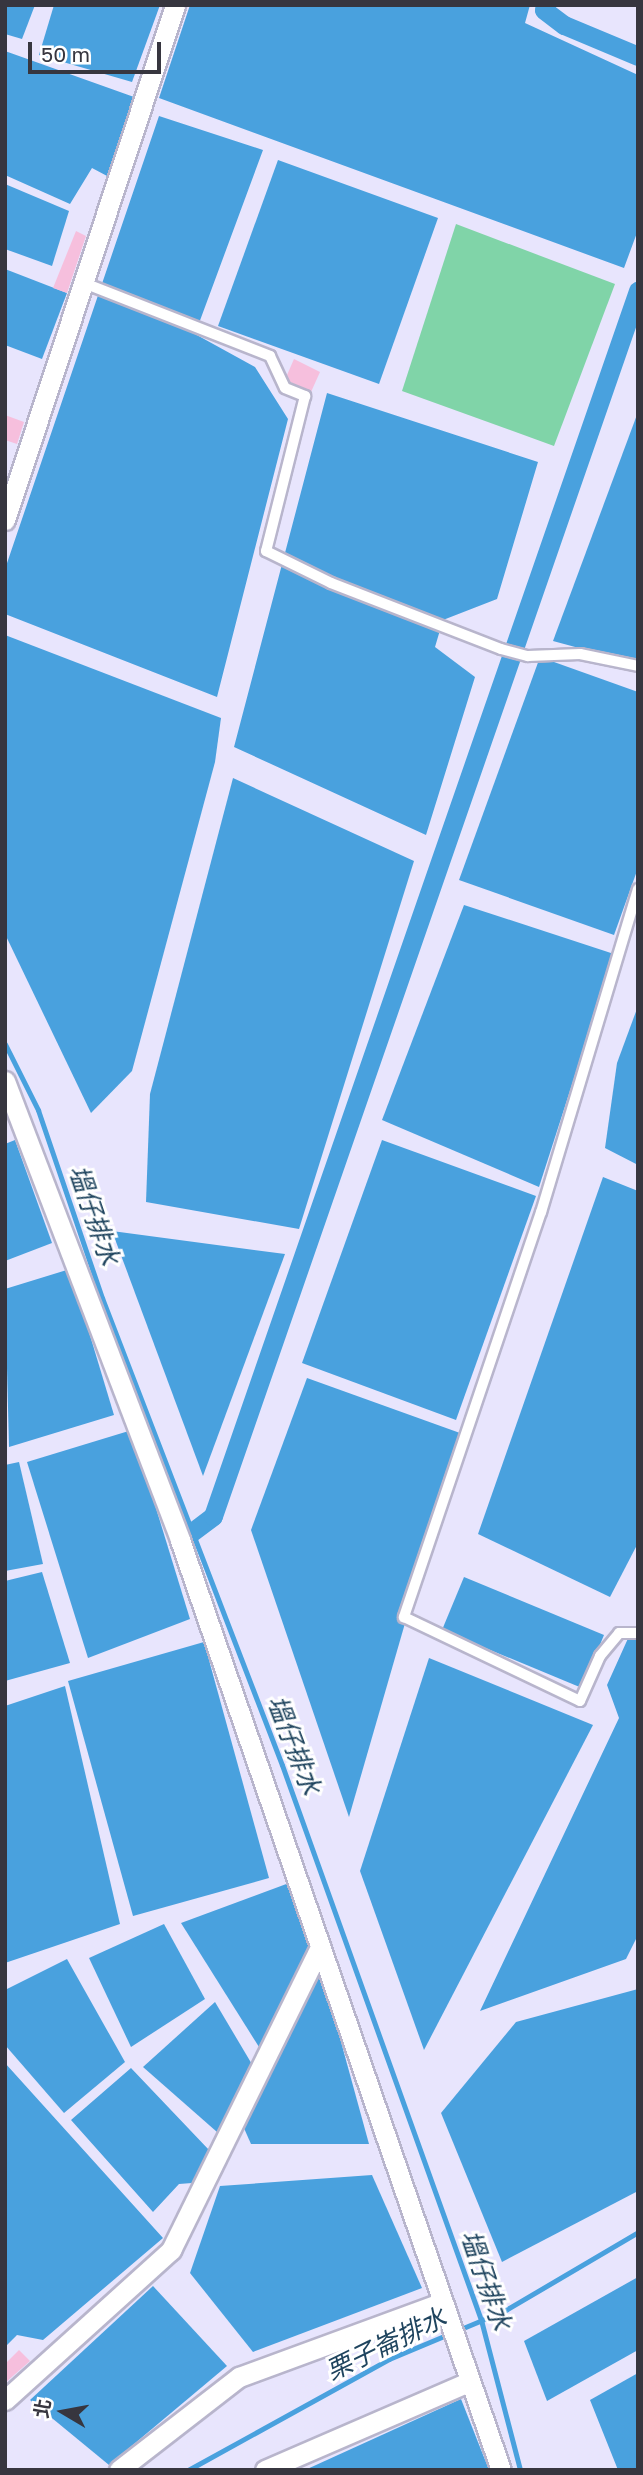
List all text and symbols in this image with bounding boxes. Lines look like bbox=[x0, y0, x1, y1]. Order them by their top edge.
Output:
scale bar bbox=[32, 28, 164, 72]
text: 50 m bbox=[41, 41, 90, 67]
water label: 塭仔排水 bbox=[62, 1161, 126, 1269]
water label: 塭仔排水 bbox=[261, 1691, 327, 1799]
water label: 塭仔排水 bbox=[454, 2226, 518, 2334]
water label: 栗子崙排水 bbox=[321, 2301, 451, 2387]
north arrow bbox=[28, 2377, 98, 2447]
text: 北 bbox=[29, 2397, 55, 2420]

